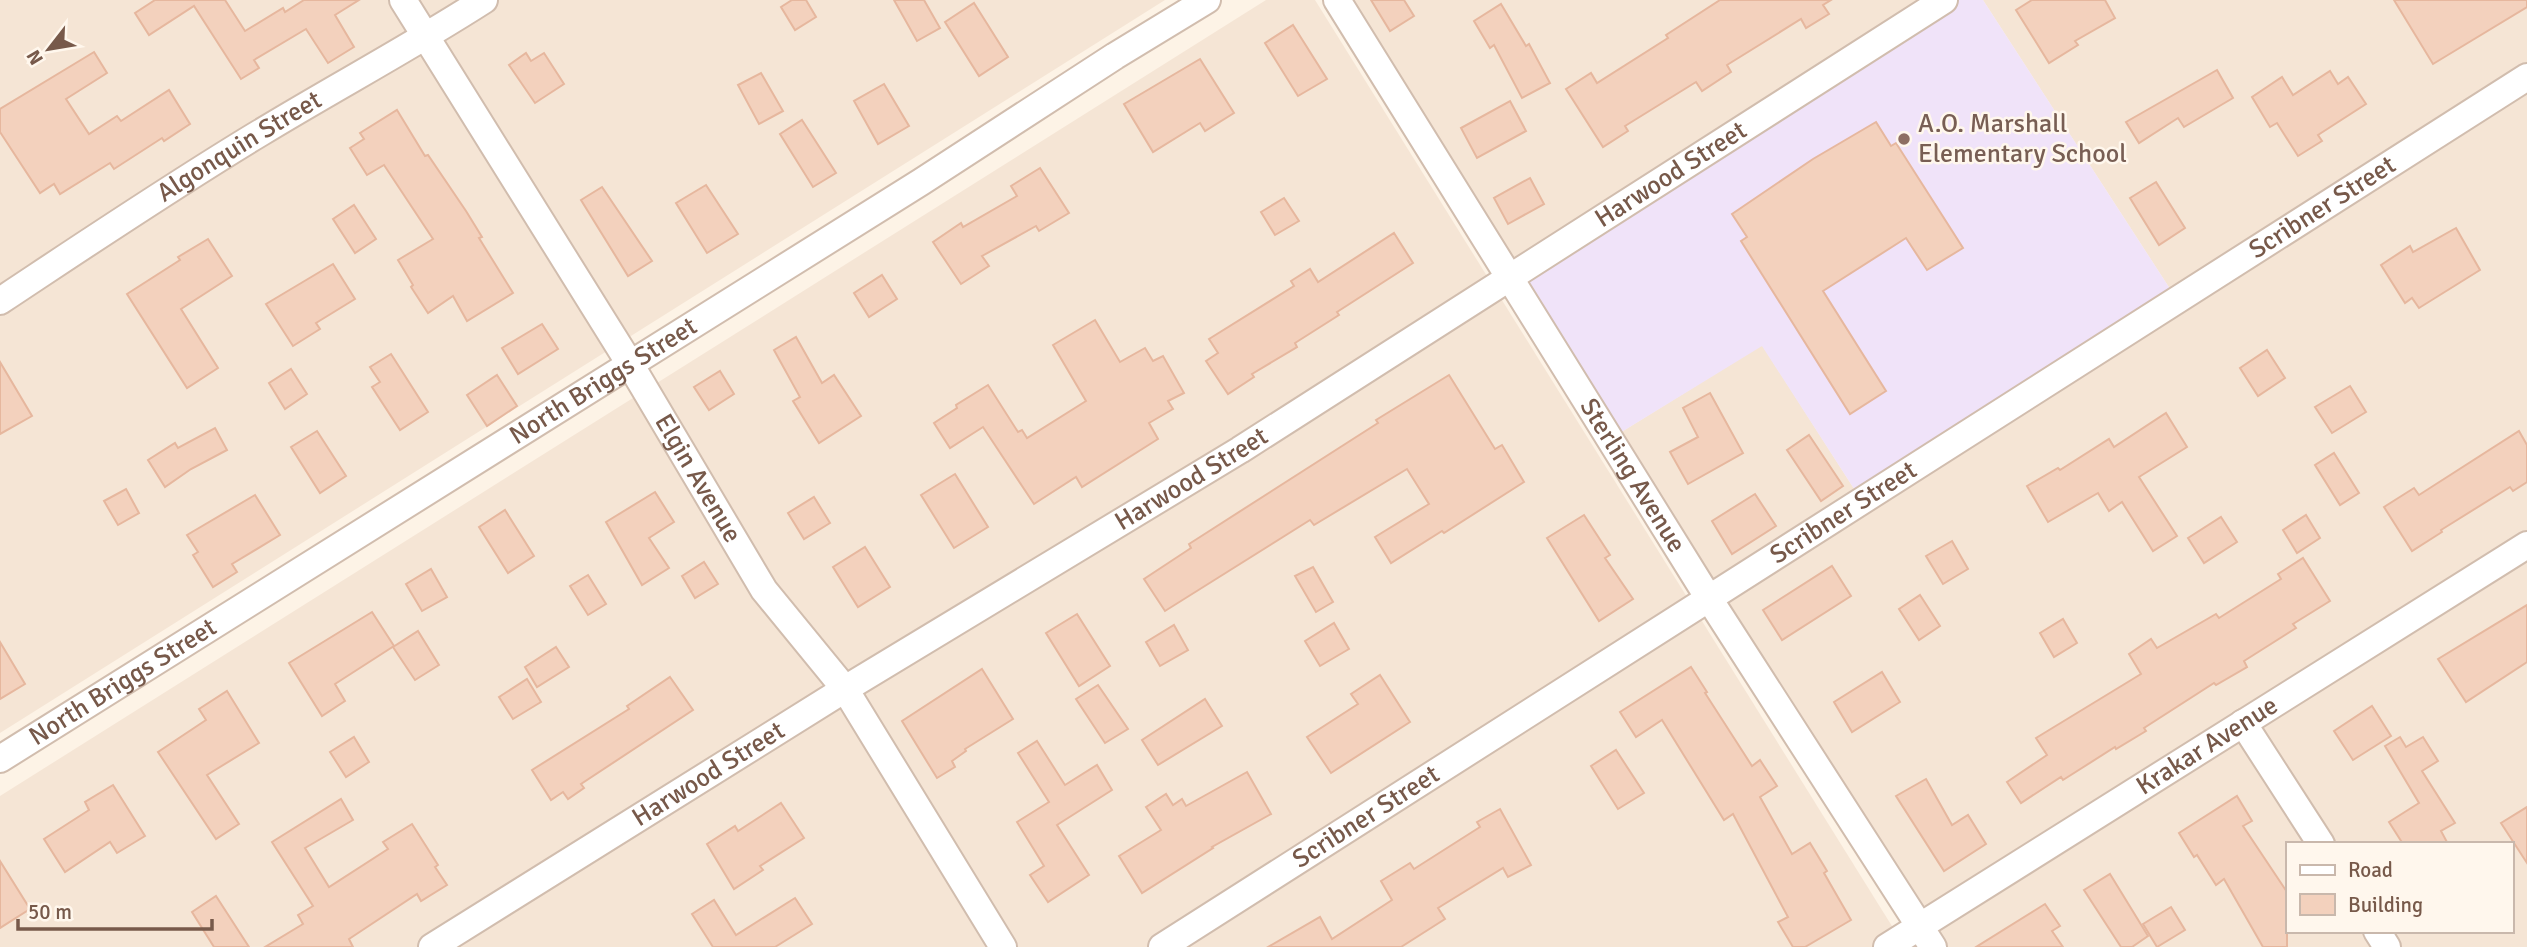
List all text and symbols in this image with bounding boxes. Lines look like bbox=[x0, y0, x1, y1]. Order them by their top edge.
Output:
north arrow bbox=[14, 14, 84, 84]
text: N bbox=[22, 45, 49, 69]
street label: Algonquin Street bbox=[151, 84, 327, 209]
place label: A.O. Marshall Elementary School bbox=[1918, 108, 2127, 170]
street label: Harwood Street bbox=[1589, 114, 1753, 235]
marker: A.O. Marshall Elementary School bbox=[1896, 131, 1912, 147]
street label: Scribner Street bbox=[2243, 149, 2402, 266]
street label: North Briggs Street bbox=[504, 310, 703, 452]
street label: Sterling Avenue bbox=[1573, 393, 1692, 559]
street label: Elgin Avenue bbox=[647, 408, 748, 549]
street label: Harwood Street bbox=[1109, 420, 1274, 538]
street label: Scribner Street bbox=[1764, 454, 1923, 571]
street label: North Briggs Street bbox=[23, 611, 223, 753]
street label: Krakar Avenue bbox=[2130, 690, 2284, 802]
street label: Harwood Street bbox=[626, 715, 791, 834]
street label: Scribner Street bbox=[1287, 758, 1445, 876]
legend bbox=[2286, 842, 2513, 933]
text: Road bbox=[2348, 857, 2393, 883]
scale bar bbox=[18, 888, 212, 932]
text: Building bbox=[2348, 892, 2423, 918]
text: 50 m bbox=[28, 899, 72, 925]

